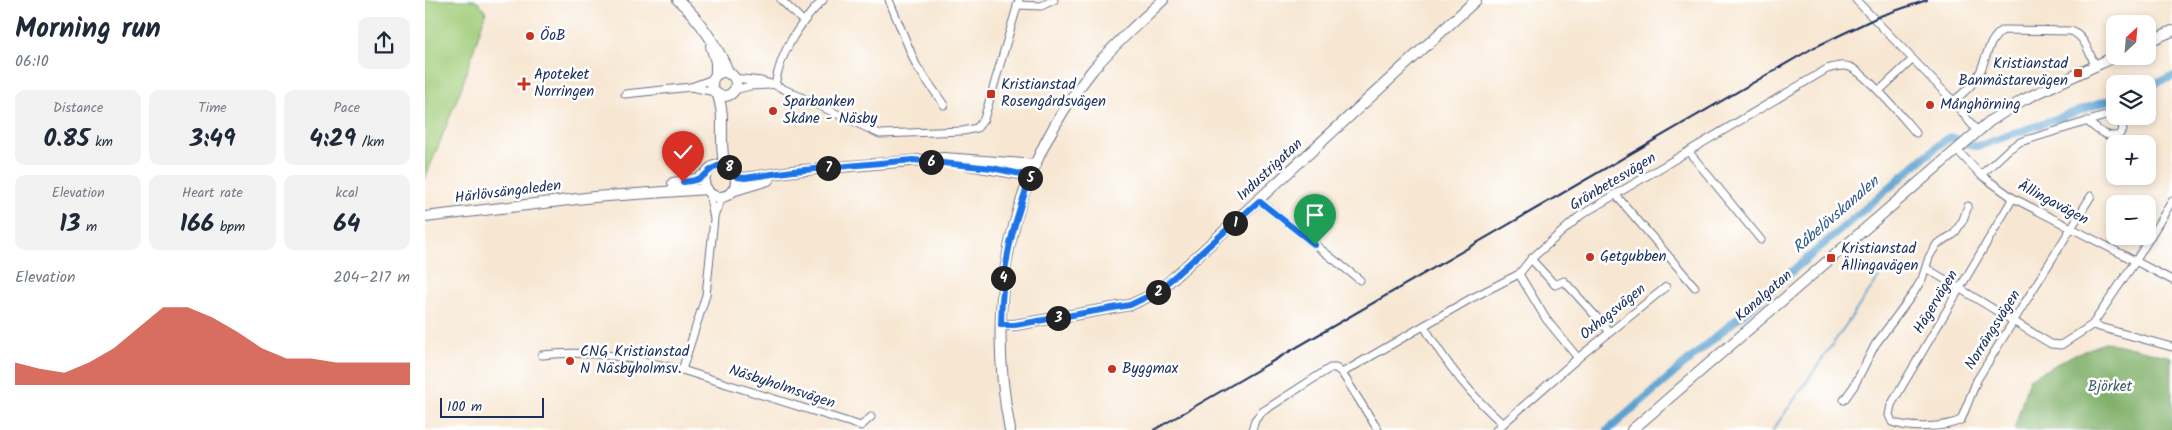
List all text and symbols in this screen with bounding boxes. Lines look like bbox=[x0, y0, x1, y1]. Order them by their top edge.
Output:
text: Morning run bbox=[15, 7, 161, 52]
north arrow bbox=[2106, 15, 2156, 65]
map controls bbox=[2106, 15, 2156, 245]
button: share bbox=[358, 17, 410, 69]
place label: ÖoB bbox=[540, 24, 566, 48]
marker: ÖoB bbox=[524, 30, 536, 42]
text: 06:10 bbox=[15, 49, 49, 74]
place label: Kristianstad Banmästarevägen bbox=[1958, 52, 2069, 93]
place label: Apoteket Norringen bbox=[534, 63, 594, 104]
marker: Kristianstad Banmästarevägen bbox=[2072, 67, 2084, 79]
place label: Kristianstad Rosengårdsvägen bbox=[1001, 73, 1106, 114]
button: layers bbox=[2106, 75, 2156, 125]
marker: Apoteket Norringen bbox=[518, 78, 530, 90]
marker: Kristianstad Rosengårdsvägen bbox=[985, 88, 997, 100]
place label: Sparbanken Skåne - Näsby bbox=[783, 90, 878, 131]
place label: Månghörning bbox=[1940, 93, 2021, 117]
text: Distance bbox=[53, 97, 103, 119]
text: Time bbox=[198, 97, 227, 119]
text: Pace bbox=[333, 97, 360, 119]
marker: Månghörning bbox=[1924, 99, 1936, 111]
marker: Sparbanken Skåne - Näsby bbox=[767, 105, 779, 117]
text: 0.85 bbox=[43, 119, 90, 159]
text: 3:49 bbox=[189, 119, 236, 159]
text: 4:29 bbox=[309, 119, 356, 159]
text: km bbox=[90, 131, 113, 153]
text: /km bbox=[356, 131, 384, 153]
pin bbox=[662, 131, 704, 182]
street label: Industrigatan bbox=[1231, 133, 1309, 207]
button: + bbox=[2106, 135, 2156, 185]
icon: check bbox=[669, 138, 697, 166]
street label: Grönbetesvägen bbox=[1565, 147, 1661, 217]
pin: 6 bbox=[919, 150, 943, 174]
text: 6 bbox=[928, 151, 935, 173]
pin: 8 bbox=[717, 154, 741, 180]
text: 8 bbox=[725, 156, 734, 178]
pin: 7 bbox=[815, 156, 841, 180]
text: 7 bbox=[825, 157, 832, 179]
pin: 5 bbox=[1017, 166, 1043, 190]
text: 5 bbox=[1027, 167, 1034, 189]
water label: Råbelövskanalen bbox=[1787, 169, 1886, 260]
street label: Härlövsängaleden bbox=[453, 174, 563, 210]
street label: Ällingavägen bbox=[2013, 174, 2093, 232]
text: Elevation bbox=[52, 182, 105, 204]
text: Heart rate bbox=[182, 182, 243, 204]
text: kcal bbox=[335, 182, 358, 204]
pin bbox=[1294, 194, 1336, 245]
button: − bbox=[2106, 195, 2156, 245]
icon: arrive bbox=[1301, 201, 1329, 229]
text: 13 bbox=[59, 204, 80, 244]
text: 166 bbox=[180, 204, 214, 244]
text: 64 bbox=[333, 204, 360, 244]
pin: 1 bbox=[1223, 210, 1247, 236]
text: 1 bbox=[1233, 212, 1238, 234]
text: m bbox=[80, 216, 97, 238]
text: bpm bbox=[214, 216, 245, 238]
place label: Kristianstad Ällingavägen bbox=[1841, 237, 1918, 278]
place label: Getgubben bbox=[1600, 245, 1667, 269]
marker: Getgubben bbox=[1584, 251, 1596, 263]
marker: Kristianstad Ällingavägen bbox=[1825, 252, 1837, 264]
street label: Kanalgatan bbox=[1730, 264, 1798, 328]
text: Elevation bbox=[15, 265, 76, 290]
text: 204–217 m bbox=[333, 265, 410, 290]
street label: Hägervägen bbox=[1907, 265, 1965, 339]
pin: 4 bbox=[991, 266, 1015, 290]
text: 4 bbox=[1000, 267, 1007, 289]
street label: Oxhagsvägen bbox=[1575, 278, 1651, 346]
pin: 2 bbox=[1145, 280, 1171, 304]
text: 2 bbox=[1154, 281, 1163, 303]
street label: Norrängsvägen bbox=[1959, 285, 2027, 375]
pin: 3 bbox=[1045, 306, 1071, 330]
text: 3 bbox=[1055, 307, 1062, 329]
place label: CNG Kristianstad N Näsbyholmsv. bbox=[580, 340, 690, 381]
marker: CNG Kristianstad N Näsbyholmsv. bbox=[564, 355, 576, 367]
place label: Byggmax bbox=[1122, 357, 1179, 381]
street label: Näsbyholmsvägen bbox=[726, 358, 838, 416]
marker: Byggmax bbox=[1106, 363, 1118, 375]
park label: Björket bbox=[2088, 375, 2133, 399]
scale bar bbox=[440, 395, 544, 418]
text: 100 m bbox=[447, 396, 482, 418]

